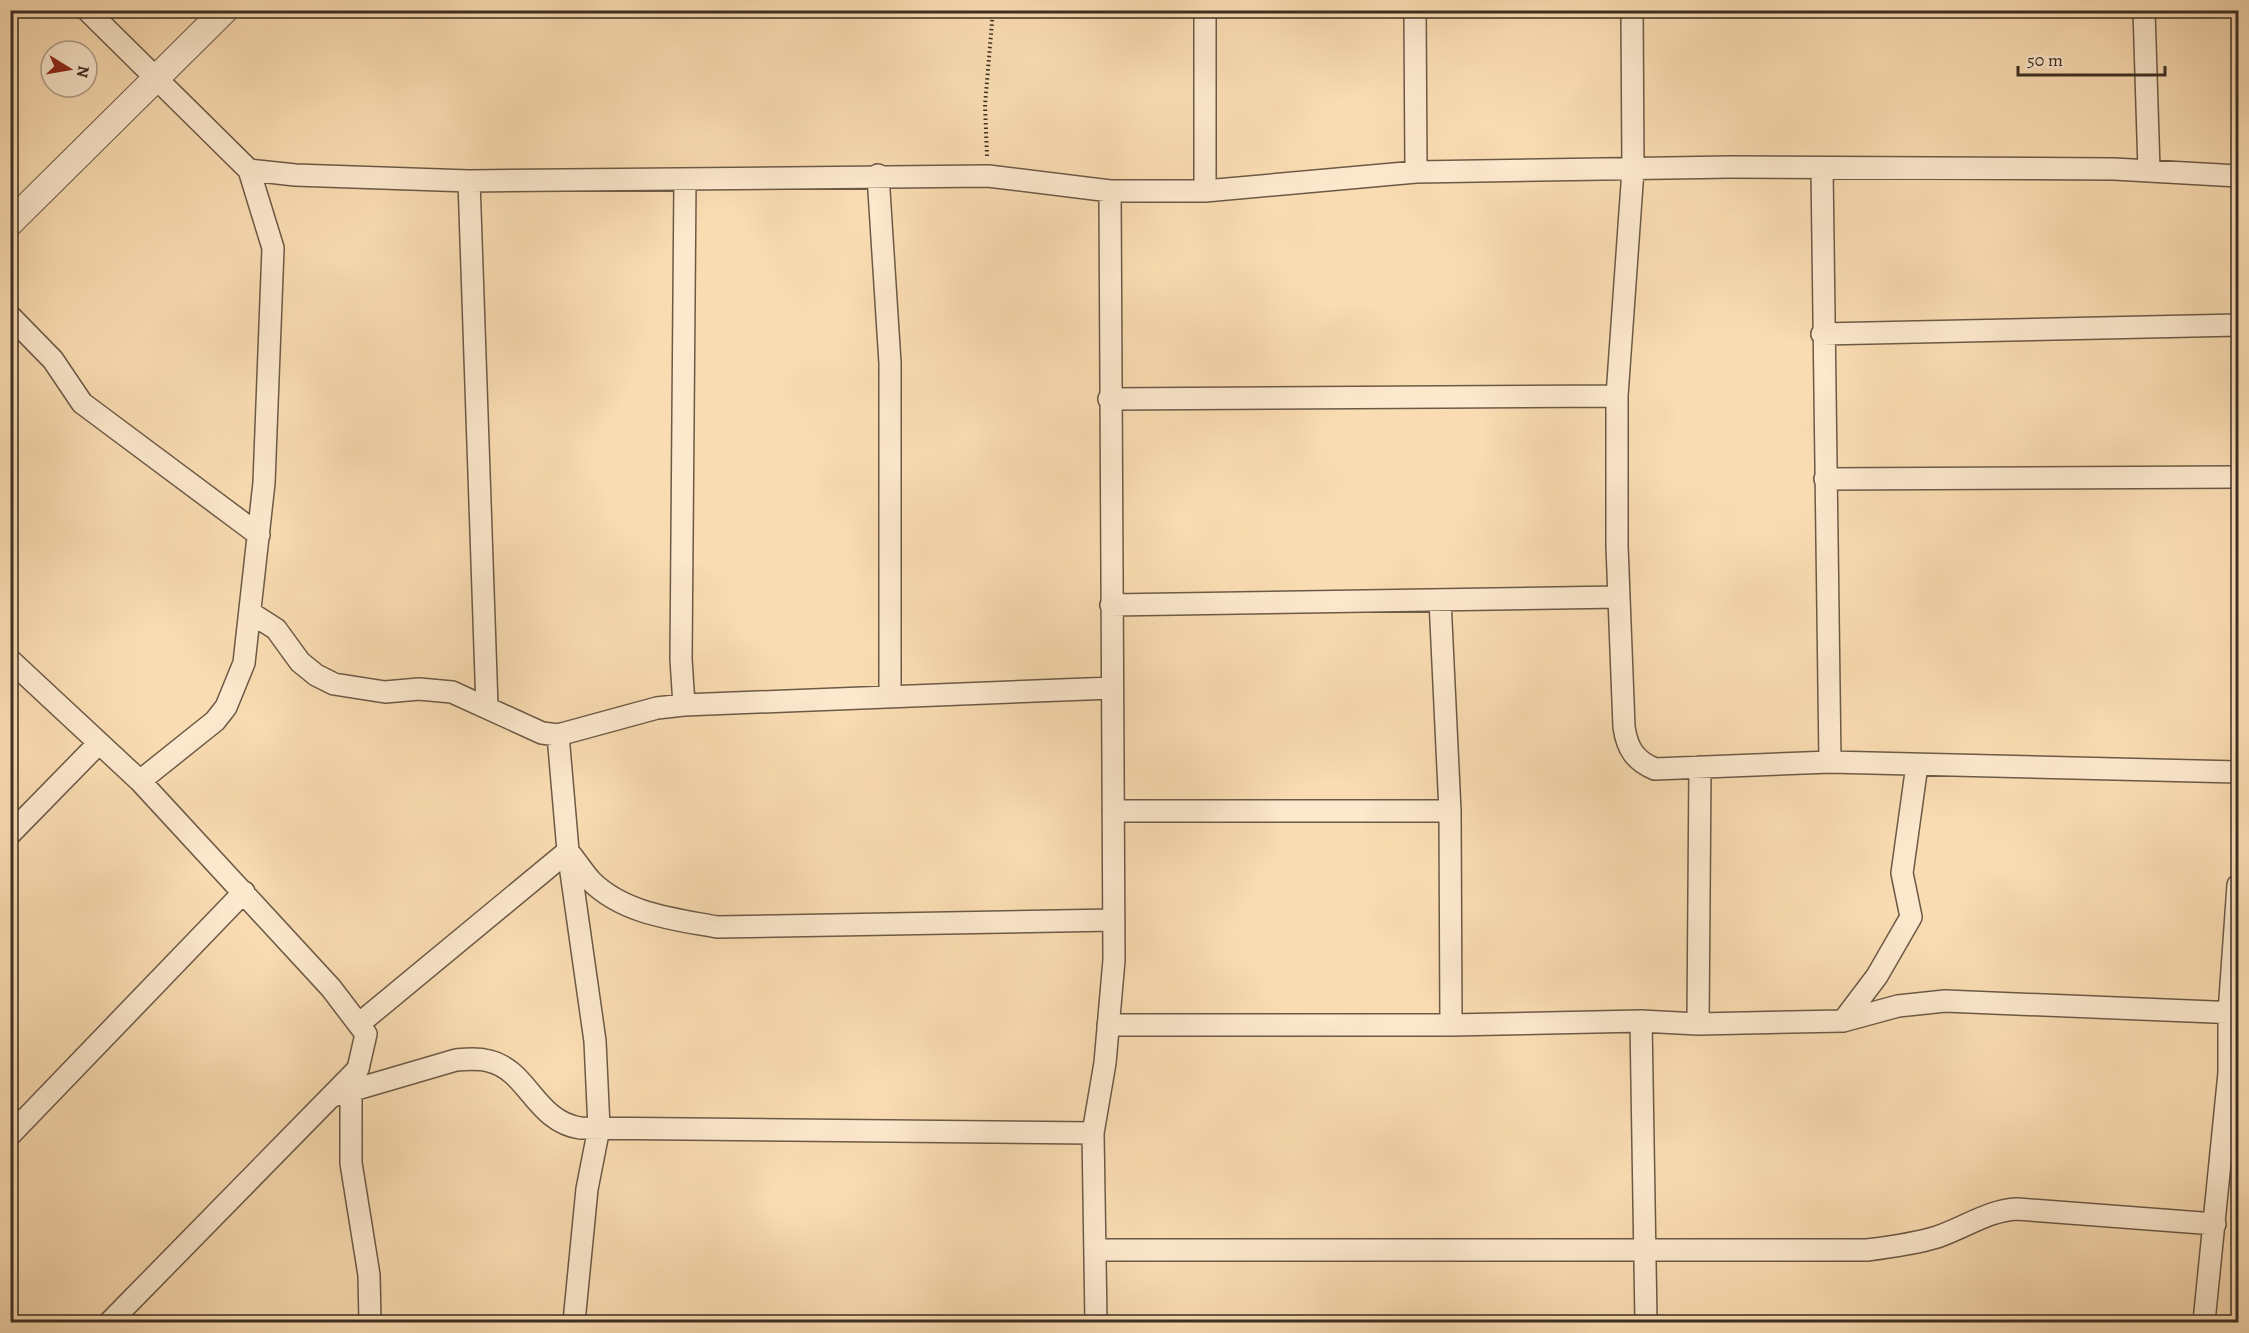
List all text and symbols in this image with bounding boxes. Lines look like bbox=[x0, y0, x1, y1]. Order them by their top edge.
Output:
north arrow bbox=[39, 39, 99, 99]
scale bar bbox=[2018, 39, 2165, 77]
text: 50 m bbox=[2027, 48, 2063, 72]
text: N bbox=[71, 64, 95, 80]

